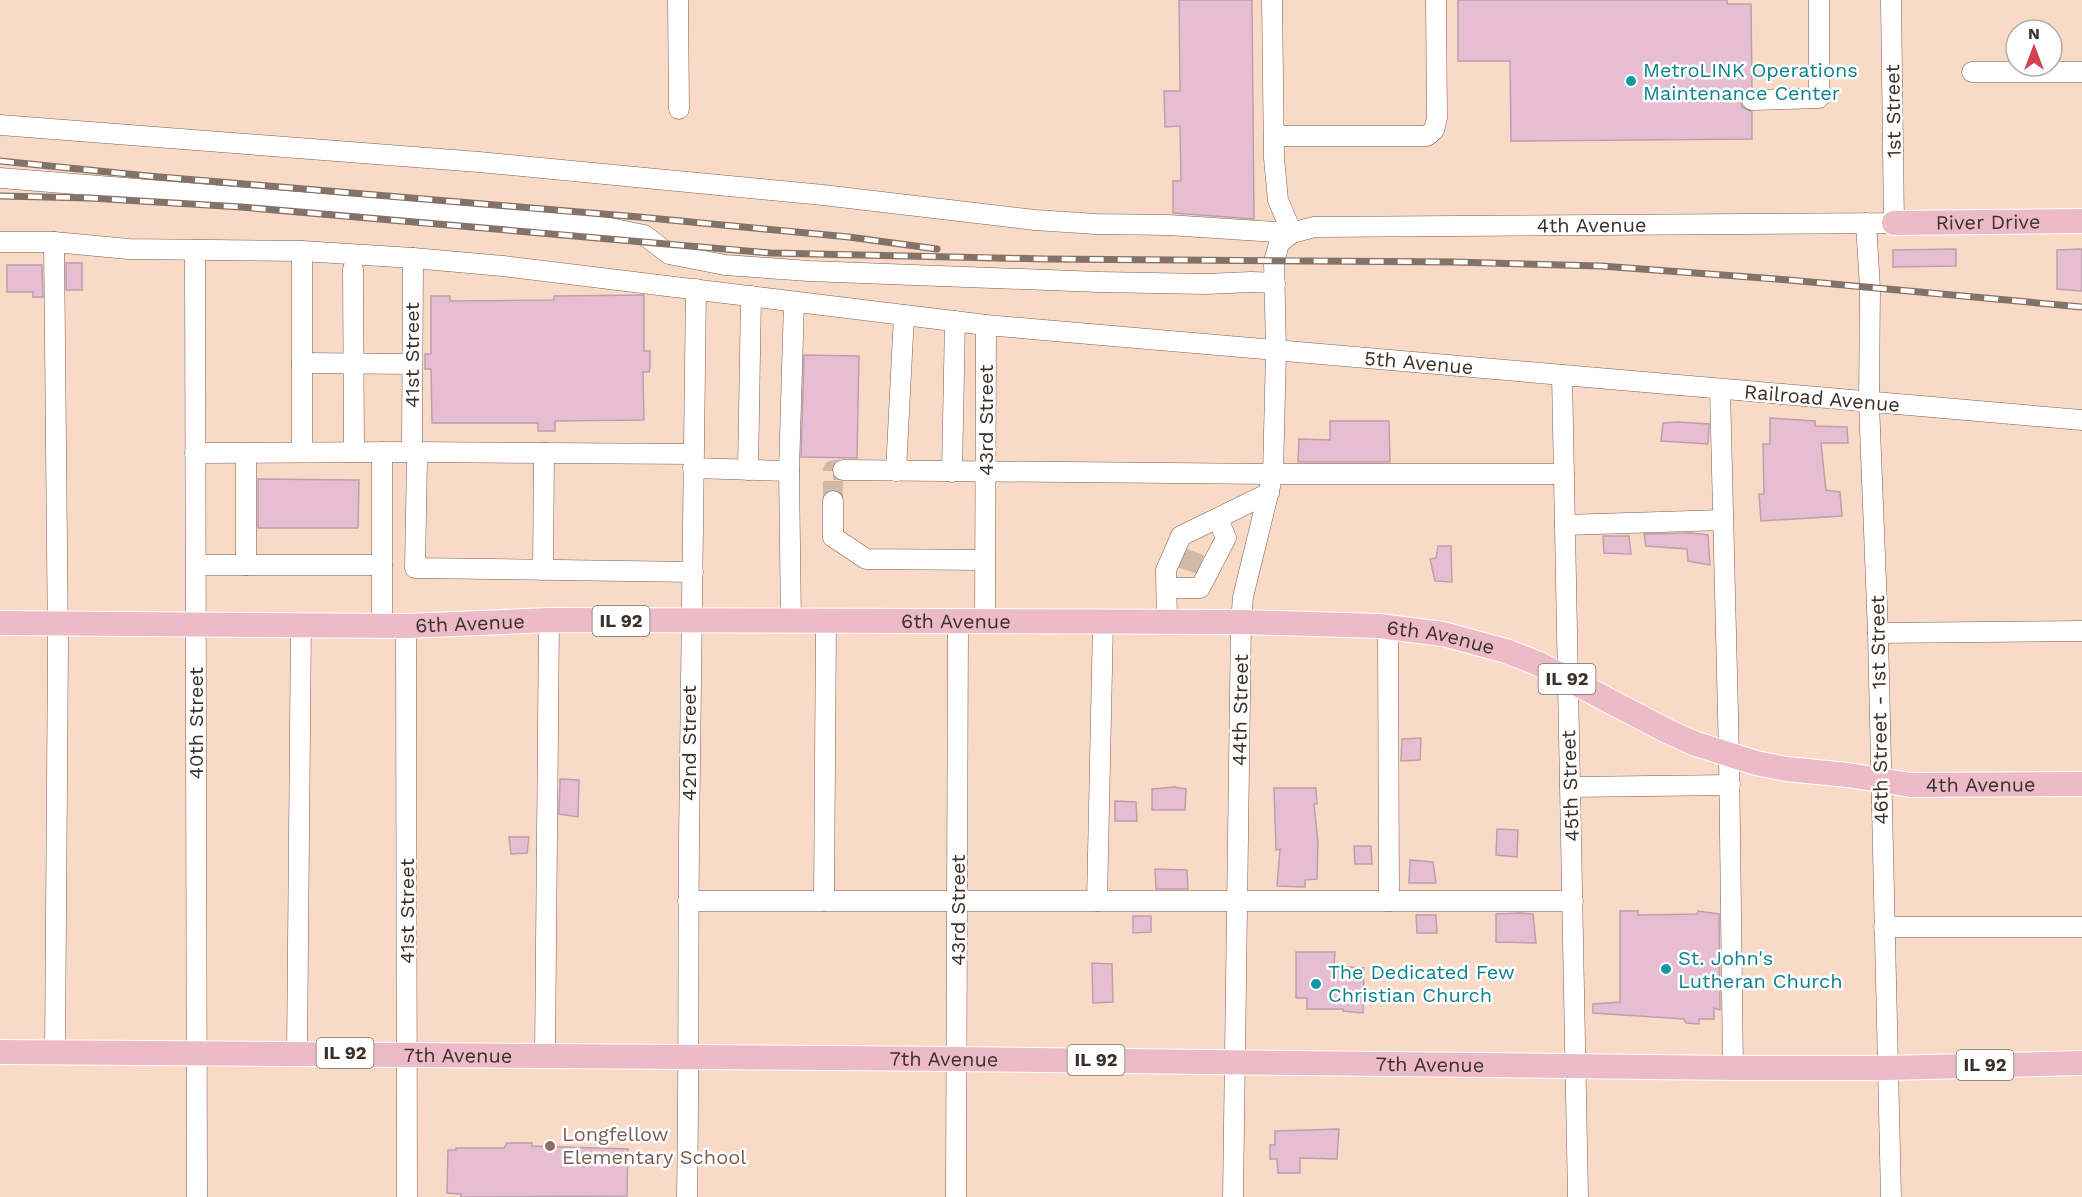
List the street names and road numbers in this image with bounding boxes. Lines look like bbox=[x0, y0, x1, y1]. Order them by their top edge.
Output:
street label: 1st Street bbox=[1880, 63, 1906, 158]
street label: River Drive bbox=[1935, 209, 2041, 235]
street label: 4th Avenue bbox=[1537, 213, 1647, 237]
street label: 41st Street bbox=[400, 302, 424, 408]
street label: 5th Avenue bbox=[1363, 346, 1474, 379]
street label: 43rd Street bbox=[974, 364, 998, 476]
street label: Railroad Avenue bbox=[1743, 379, 1901, 417]
street label: 46th Street - 1st Street bbox=[1865, 595, 1893, 825]
road number: IL 92 bbox=[592, 606, 650, 636]
street label: 6th Avenue bbox=[415, 609, 525, 638]
street label: 6th Avenue bbox=[901, 609, 1011, 633]
street label: 6th Avenue bbox=[1385, 615, 1497, 659]
street label: 44th Street bbox=[1227, 653, 1253, 766]
road number: IL 92 bbox=[1538, 664, 1596, 694]
street label: 40th Street bbox=[184, 666, 208, 779]
street label: 42nd Street bbox=[677, 684, 701, 801]
street label: 45th Street bbox=[1556, 729, 1584, 842]
street label: 4th Avenue bbox=[1926, 772, 2036, 797]
street label: 43rd Street bbox=[946, 854, 970, 966]
street label: 41st Street bbox=[395, 858, 419, 964]
road number: IL 92 bbox=[316, 1038, 374, 1068]
street label: 7th Avenue bbox=[403, 1043, 512, 1068]
road number: IL 92 bbox=[1068, 1045, 1124, 1075]
street label: 7th Avenue bbox=[889, 1047, 999, 1071]
road number: IL 92 bbox=[1956, 1050, 2014, 1080]
street label: 7th Avenue bbox=[1375, 1052, 1484, 1077]

